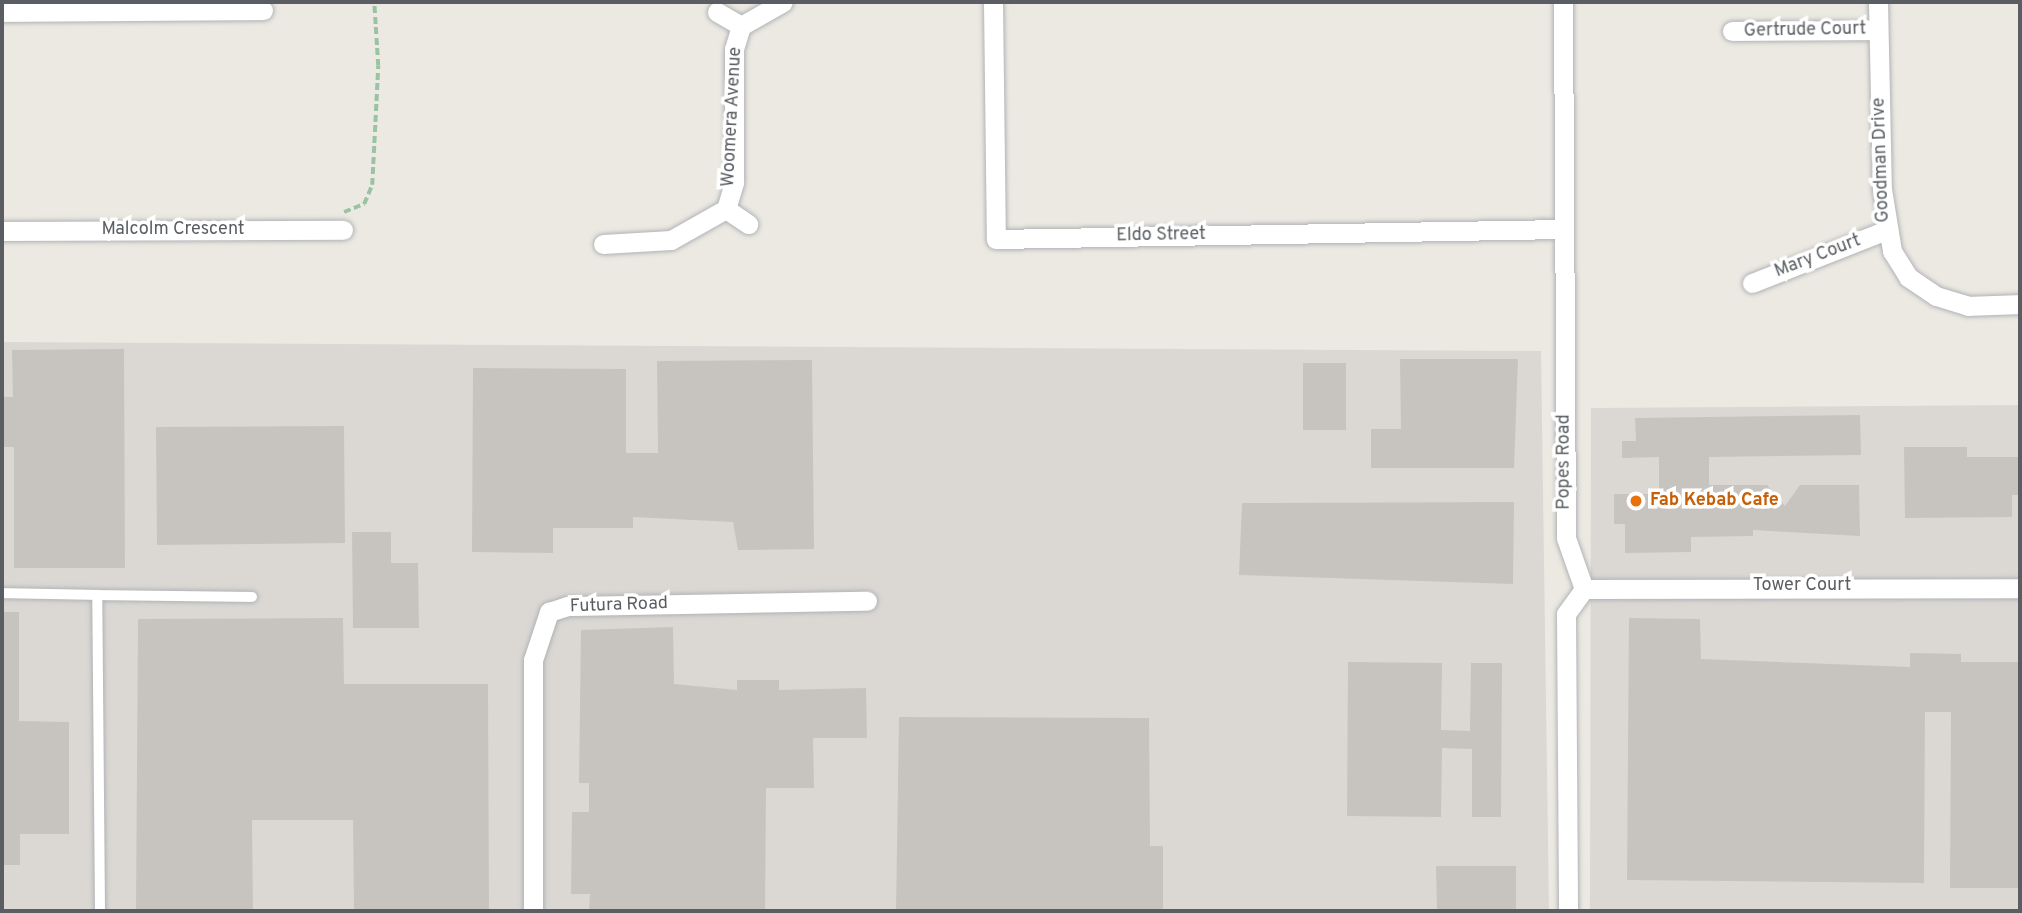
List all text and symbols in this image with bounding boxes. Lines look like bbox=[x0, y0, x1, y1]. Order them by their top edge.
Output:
street label: Gertrude Court bbox=[1744, 19, 1866, 43]
street label: Woomera Avenue bbox=[719, 46, 747, 188]
street label: Goodman Drive bbox=[1869, 97, 1895, 223]
street label: Malcolm Crescent bbox=[101, 219, 245, 241]
street label: Eldo Street bbox=[1116, 224, 1206, 248]
street label: Mary Court bbox=[1772, 231, 1864, 283]
street label: Popes Road bbox=[1554, 414, 1576, 510]
place label: Fab Kebab Cafe bbox=[1650, 490, 1779, 512]
marker: Fab Kebab Cafe bbox=[1628, 493, 1644, 509]
street label: Tower Court bbox=[1753, 575, 1851, 597]
street label: Futura Road bbox=[570, 593, 668, 619]

